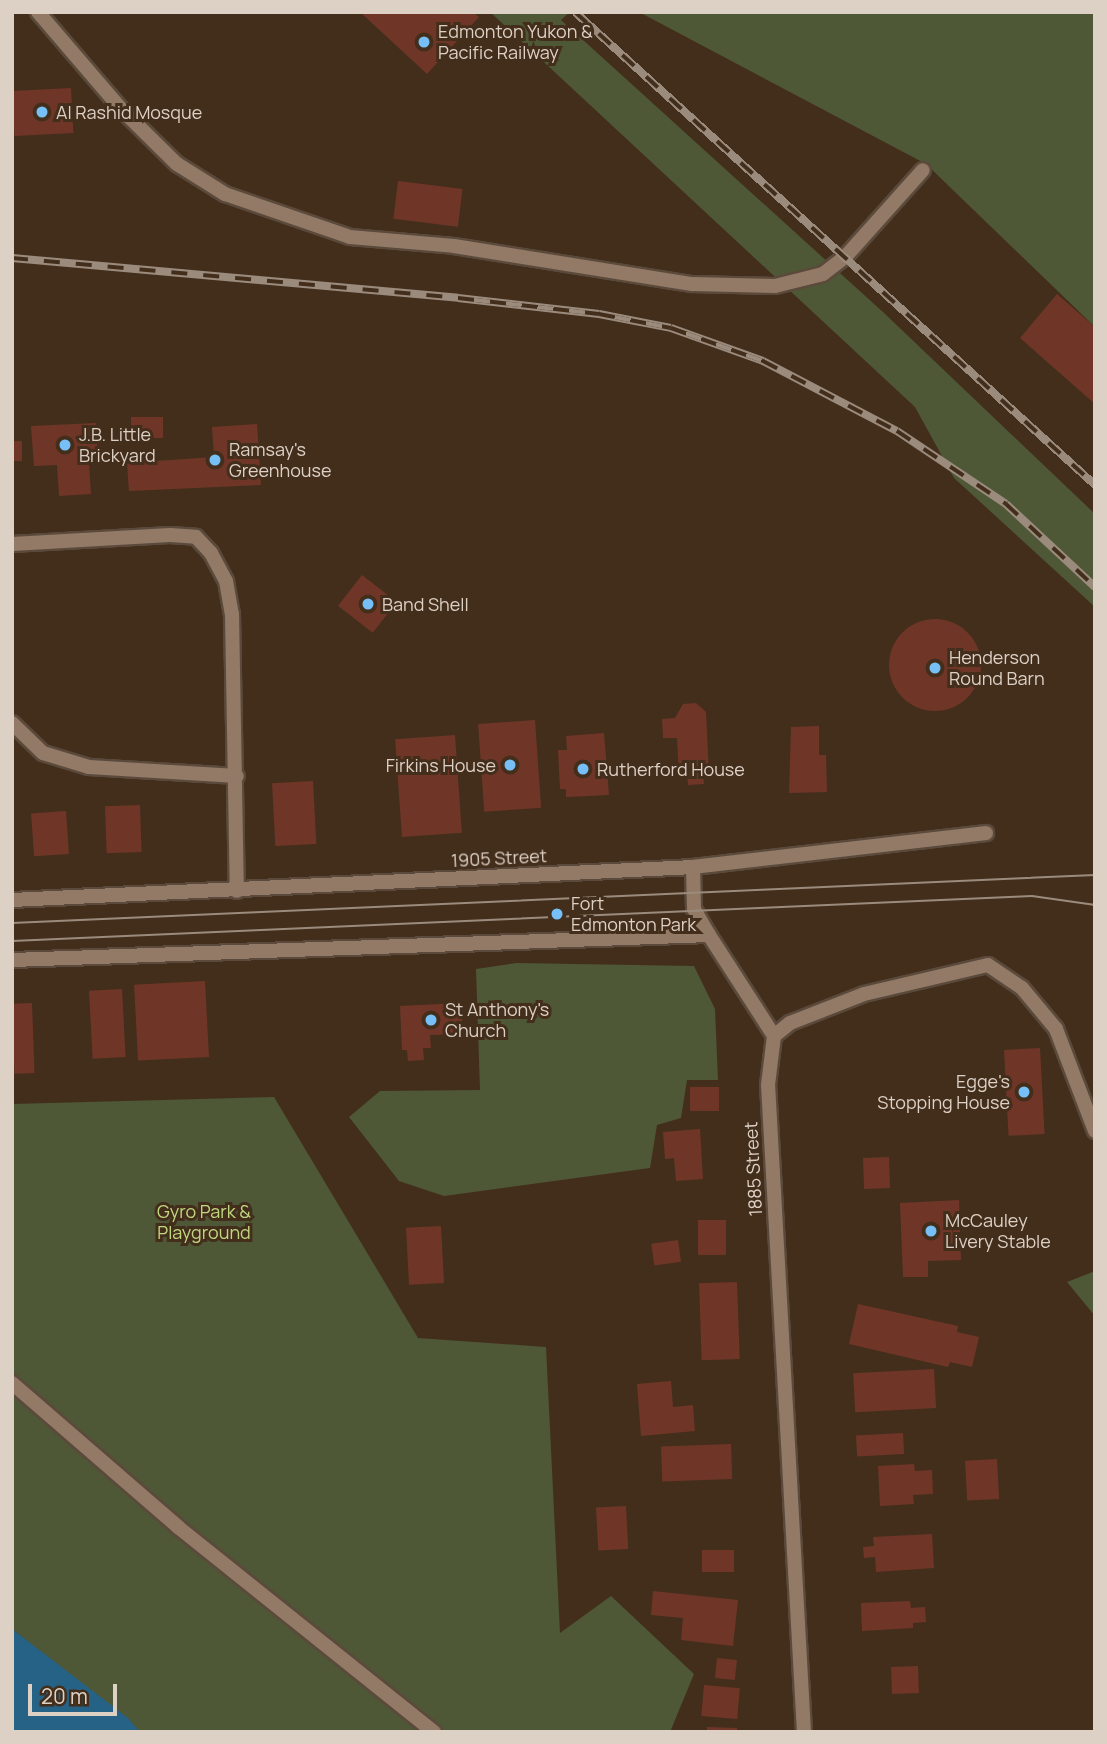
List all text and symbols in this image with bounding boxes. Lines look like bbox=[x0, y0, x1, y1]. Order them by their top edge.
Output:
place label: Edmonton Yukon & Pacific Railway bbox=[438, 21, 593, 64]
marker: Edmonton Yukon & Pacific Railway bbox=[416, 34, 432, 50]
place label: Al Rashid Mosque bbox=[56, 101, 202, 123]
marker: Al Rashid Mosque bbox=[34, 104, 50, 120]
place label: J.B. Little Brickyard bbox=[79, 424, 156, 466]
marker: J.B. Little Brickyard bbox=[57, 437, 73, 453]
place label: Ramsay's Greenhouse bbox=[229, 439, 331, 482]
marker: Ramsay's Greenhouse bbox=[207, 452, 223, 468]
place label: Band Shell bbox=[382, 593, 469, 615]
marker: Band Shell bbox=[360, 596, 376, 612]
place label: Henderson Round Barn bbox=[949, 647, 1045, 690]
marker: Henderson Round Barn bbox=[927, 660, 943, 676]
place label: Firkins House bbox=[386, 754, 496, 776]
marker: Firkins House bbox=[502, 757, 518, 773]
place label: Rutherford House bbox=[597, 758, 745, 780]
marker: Rutherford House bbox=[575, 761, 591, 777]
street label: 1905 Street bbox=[450, 845, 548, 871]
place label: Fort Edmonton Park bbox=[571, 893, 696, 936]
marker: Fort Edmonton Park bbox=[549, 906, 565, 922]
place label: St Anthony's Church bbox=[445, 999, 549, 1042]
marker: St Anthony's Church bbox=[423, 1012, 439, 1028]
place label: Egge's Stopping House bbox=[877, 1071, 1010, 1114]
marker: Egge's Stopping House bbox=[1016, 1084, 1032, 1100]
street label: 1885 Street bbox=[740, 1121, 766, 1217]
park label: Gyro Park & Playground bbox=[157, 1201, 251, 1244]
place label: McCauley Livery Stable bbox=[945, 1210, 1051, 1252]
marker: McCauley Livery Stable bbox=[923, 1223, 939, 1239]
scale bar bbox=[32, 1670, 121, 1714]
text: 20 m bbox=[41, 1682, 88, 1710]

